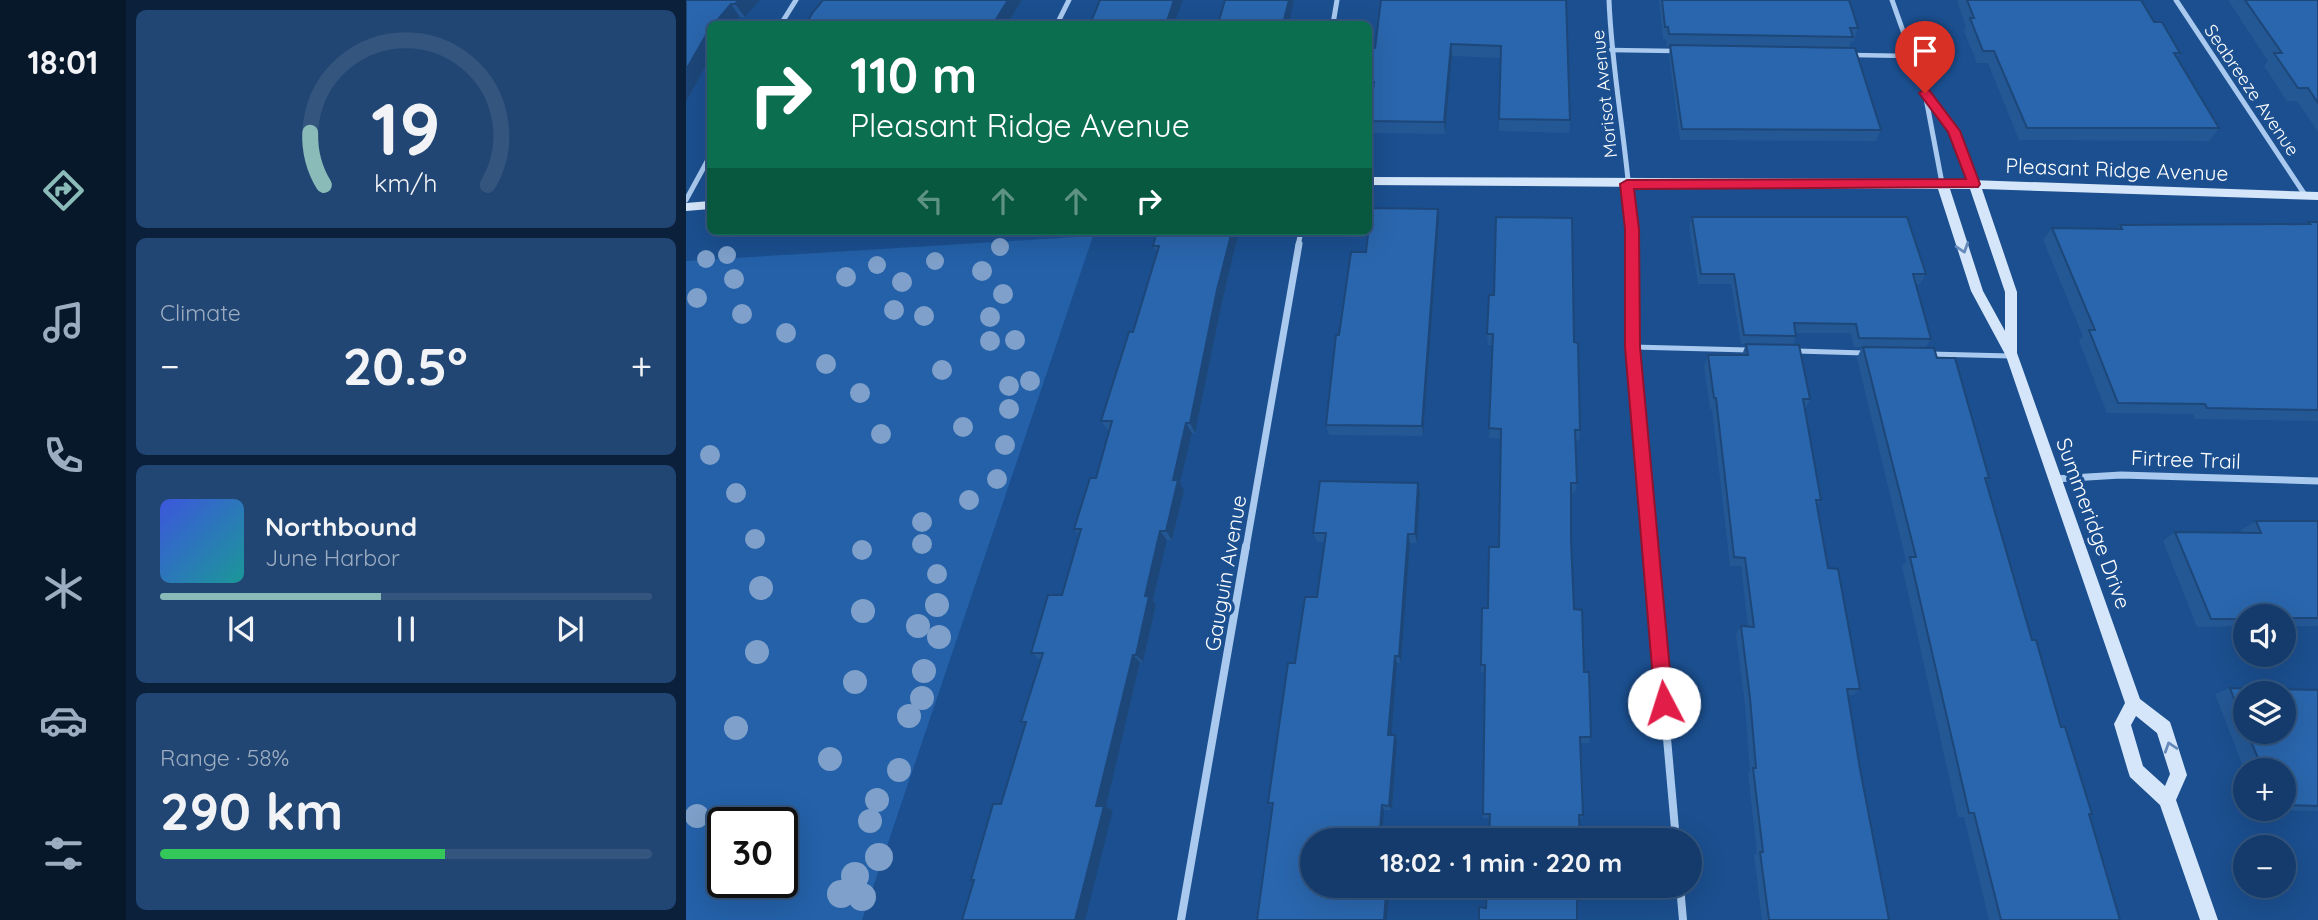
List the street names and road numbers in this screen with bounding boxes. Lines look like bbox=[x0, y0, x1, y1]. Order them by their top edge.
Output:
street label: Seabreeze Avenue bbox=[2199, 20, 2305, 160]
street label: Morisot Avenue bbox=[1586, 29, 1622, 159]
street label: Pleasant Ridge Avenue bbox=[2005, 152, 2229, 186]
street label: Summeridge Drive bbox=[2051, 434, 2137, 612]
street label: Firtree Trail bbox=[2131, 444, 2241, 474]
street label: Gauguin Avenue bbox=[1198, 493, 1252, 653]

